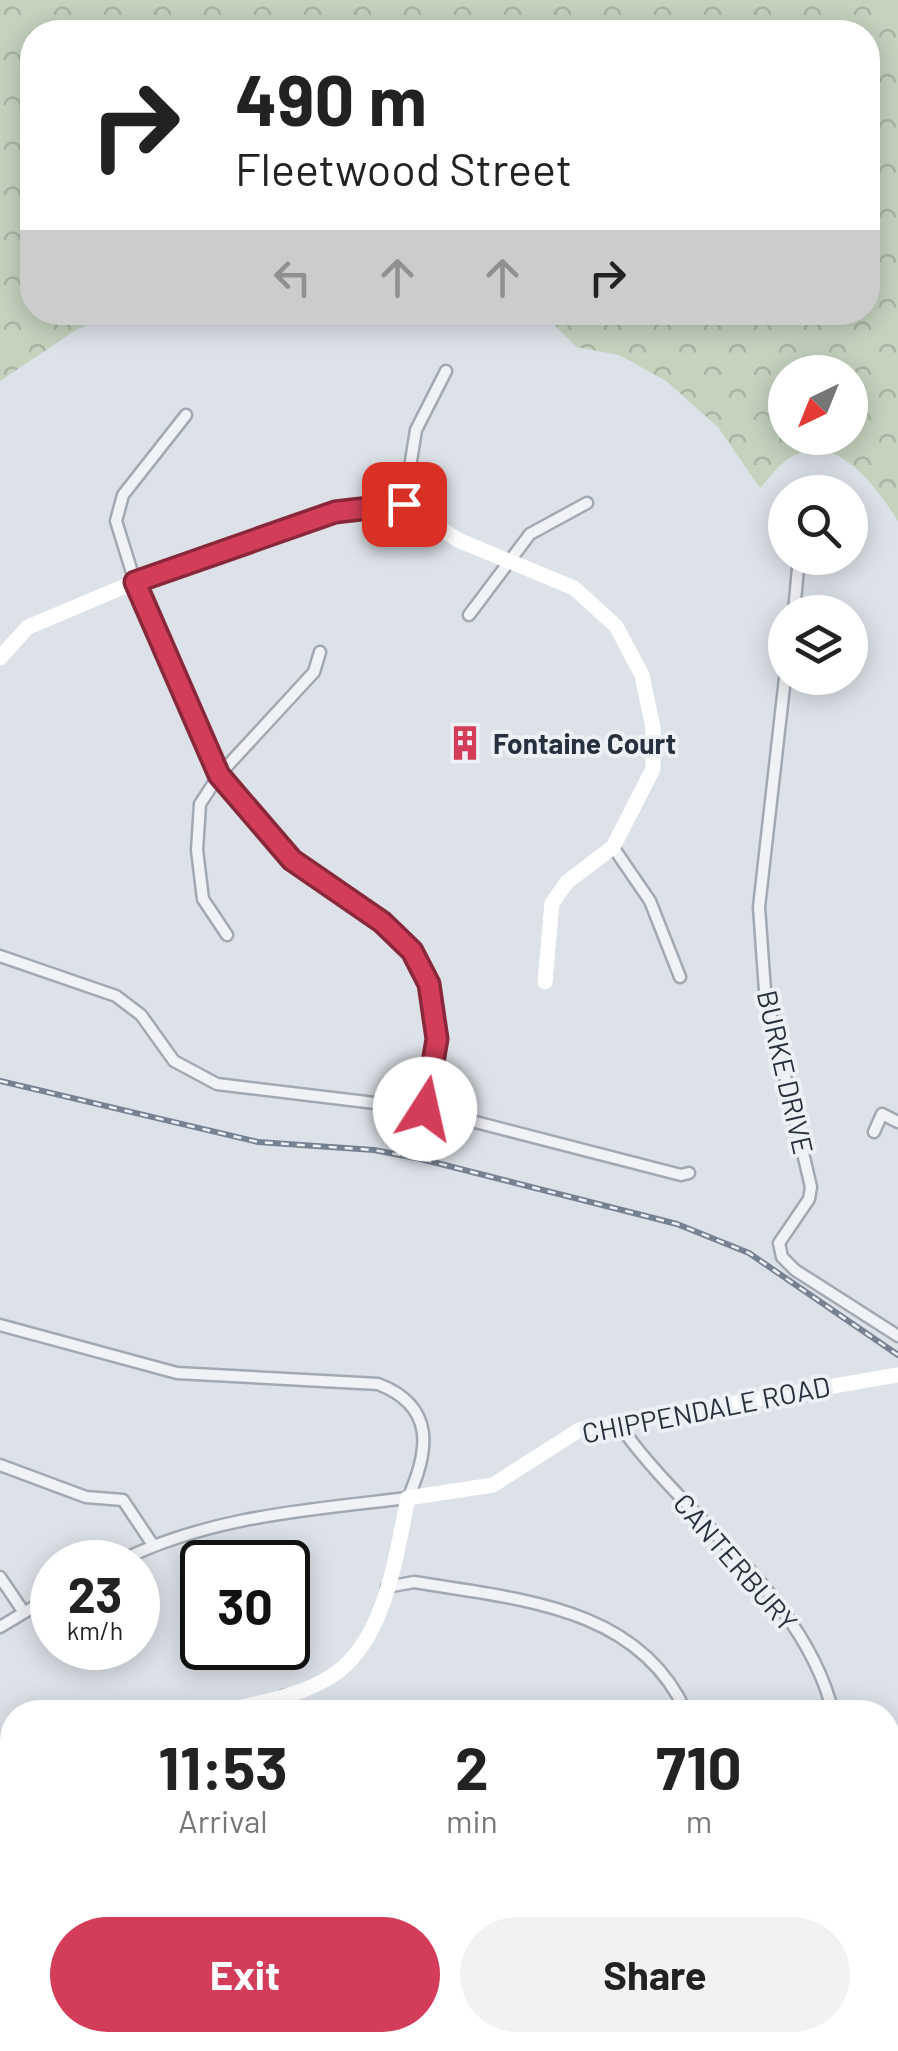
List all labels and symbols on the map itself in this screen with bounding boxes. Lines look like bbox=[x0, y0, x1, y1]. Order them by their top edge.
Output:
north arrow bbox=[768, 355, 868, 455]
pin bbox=[362, 462, 447, 547]
building icon: Fontaine Court bbox=[446, 724, 484, 762]
place label: Fontaine Court bbox=[493, 726, 676, 760]
street label: BURKE DRIVE bbox=[751, 987, 821, 1157]
position arrow bbox=[373, 1057, 477, 1161]
street label: CHIPPENDALE ROAD bbox=[579, 1368, 833, 1450]
street label: CANTERBURY bbox=[667, 1486, 805, 1638]
speed limit sign: 30 bbox=[180, 1540, 310, 1670]

